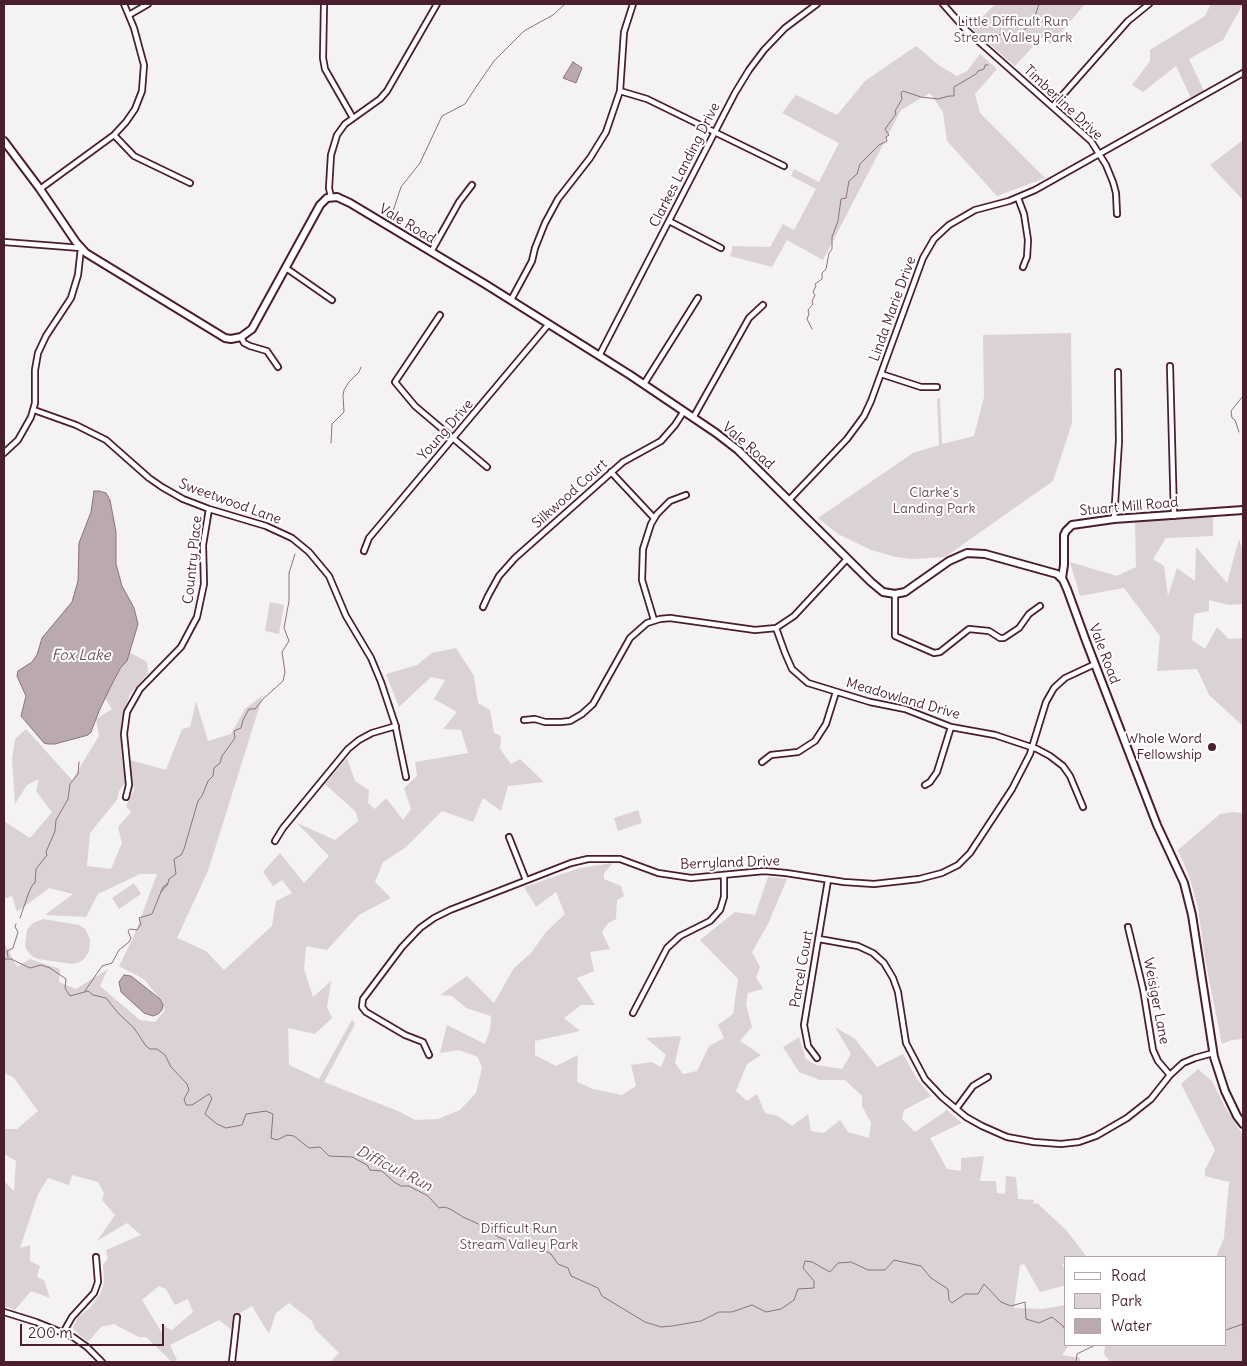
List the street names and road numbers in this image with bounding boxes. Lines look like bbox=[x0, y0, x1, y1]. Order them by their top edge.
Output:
street label: Timberline Drive bbox=[1020, 62, 1106, 144]
street label: Clarkes Landing Drive bbox=[646, 100, 724, 230]
street label: Vale Road bbox=[376, 201, 438, 247]
street label: Linda Marie Drive bbox=[866, 254, 920, 364]
street label: Young Drive bbox=[415, 396, 477, 464]
street label: Vale Road bbox=[719, 419, 777, 473]
street label: Silkwood Court bbox=[529, 456, 611, 532]
street label: Sweetwood Lane bbox=[176, 476, 284, 528]
street label: Stuart Mill Road bbox=[1079, 494, 1179, 520]
street label: Country Place bbox=[180, 515, 206, 605]
street label: Vale Road bbox=[1085, 622, 1123, 686]
street label: Meadowland Drive bbox=[844, 675, 962, 723]
street label: Berryland Drive bbox=[680, 853, 780, 873]
street label: Parcel Court bbox=[787, 929, 817, 1009]
street label: Weisiger Lane bbox=[1139, 956, 1173, 1046]

